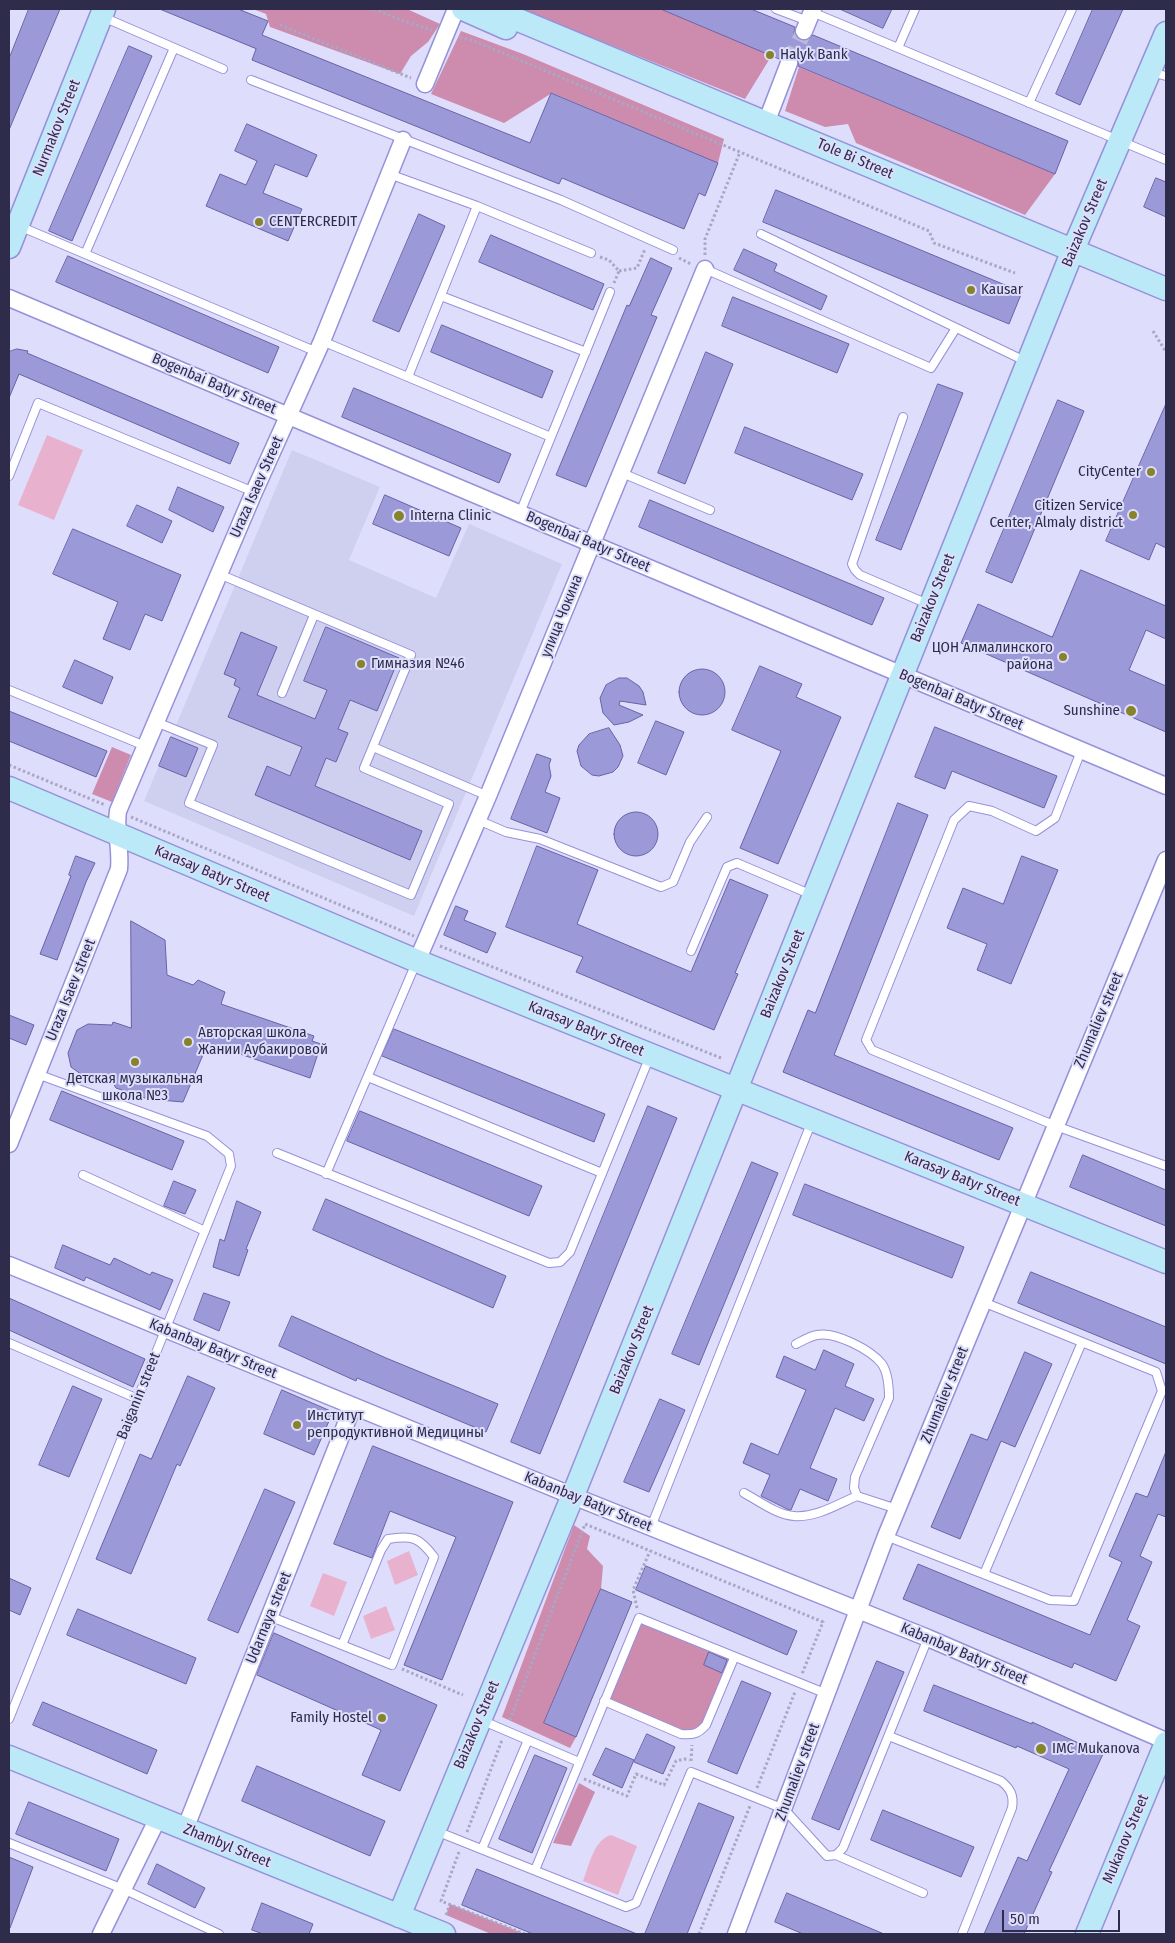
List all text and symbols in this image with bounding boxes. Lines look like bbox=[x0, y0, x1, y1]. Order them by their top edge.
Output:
place label: Halyk Bank bbox=[780, 46, 848, 64]
marker: Halyk Bank bbox=[764, 49, 776, 61]
street label: Nurmakov Street bbox=[29, 77, 85, 179]
street label: Tole Bi Street bbox=[814, 135, 896, 183]
street label: Baizakov Street bbox=[1058, 176, 1112, 270]
place label: CENTERCREDIT bbox=[269, 213, 357, 231]
marker: CENTERCREDIT bbox=[253, 216, 265, 228]
place label: Kausar bbox=[981, 281, 1023, 299]
marker: Kausar bbox=[965, 284, 977, 296]
street label: Bogenbai Batyr Street bbox=[149, 350, 279, 418]
street label: Uraza Isaev Street bbox=[226, 433, 288, 541]
place label: CityCenter bbox=[1078, 463, 1141, 481]
marker: CityCenter bbox=[1145, 466, 1157, 478]
place label: Citizen Service Center, Almaly district bbox=[990, 497, 1123, 532]
place label: Interna Clinic bbox=[410, 507, 491, 525]
street label: Bogenbai Batyr Street bbox=[523, 508, 653, 576]
marker: Interna Clinic bbox=[392, 509, 406, 523]
marker: Citizen Service Center, Almaly district bbox=[1127, 509, 1139, 521]
street label: Baizakov Street bbox=[907, 551, 959, 645]
street label: улица Чокина bbox=[537, 572, 587, 660]
place label: ЦОН Алмалинского района bbox=[932, 639, 1053, 674]
marker: ЦОН Алмалинского района bbox=[1057, 651, 1069, 663]
place label: Гимназия №46 bbox=[371, 655, 465, 673]
marker: Гимназия №46 bbox=[355, 658, 367, 670]
street label: Bogenbai Batyr Street bbox=[896, 666, 1026, 734]
place label: Sunshine bbox=[1063, 702, 1120, 720]
marker: Sunshine bbox=[1124, 704, 1138, 718]
street label: Karasay Batyr Street bbox=[152, 842, 272, 906]
street label: Baizakov Street bbox=[757, 927, 809, 1021]
street label: Uraza Isaev street bbox=[42, 936, 100, 1044]
street label: Zhumaliev street bbox=[1071, 969, 1127, 1071]
street label: Karasay Batyr Street bbox=[525, 998, 647, 1060]
place label: Авторская школа Жании Аубакировой bbox=[198, 1024, 328, 1059]
marker: Авторская школа Жании Аубакировой bbox=[182, 1036, 194, 1048]
marker: Детская музыкальная школа №3 bbox=[129, 1056, 141, 1068]
place label: Детская музыкальная школа №3 bbox=[67, 1070, 203, 1105]
street label: Karasay Batyr Street bbox=[901, 1148, 1023, 1210]
street label: Baizakov Street bbox=[606, 1303, 658, 1397]
street label: Kabanbay Batyr Street bbox=[146, 1315, 280, 1383]
street label: Zhumaliev street bbox=[917, 1344, 973, 1446]
street label: Baiganin street bbox=[113, 1350, 165, 1442]
place label: Институт репродуктивной Медицины bbox=[307, 1407, 484, 1442]
marker: Институт репродуктивной Медицины bbox=[291, 1419, 303, 1431]
street label: Kabanbay Batyr Street bbox=[521, 1468, 655, 1536]
street label: Udarnaya street bbox=[242, 1569, 296, 1667]
street label: Kabanbay Batyr Street bbox=[898, 1619, 1030, 1689]
street label: Baizakov Street bbox=[450, 1678, 504, 1772]
place label: Family Hostel bbox=[290, 1709, 372, 1727]
marker: Family Hostel bbox=[376, 1712, 388, 1724]
street label: Zhumaliev street bbox=[772, 1721, 824, 1823]
place label: IMC Mukanova bbox=[1052, 1740, 1140, 1758]
marker: IMC Mukanova bbox=[1034, 1742, 1048, 1756]
street label: Mukanov Street bbox=[1099, 1792, 1153, 1886]
street label: Zhambyl Street bbox=[181, 1820, 273, 1872]
scale bar bbox=[1005, 1900, 1122, 1932]
text: 50 m bbox=[1010, 1910, 1040, 1928]

